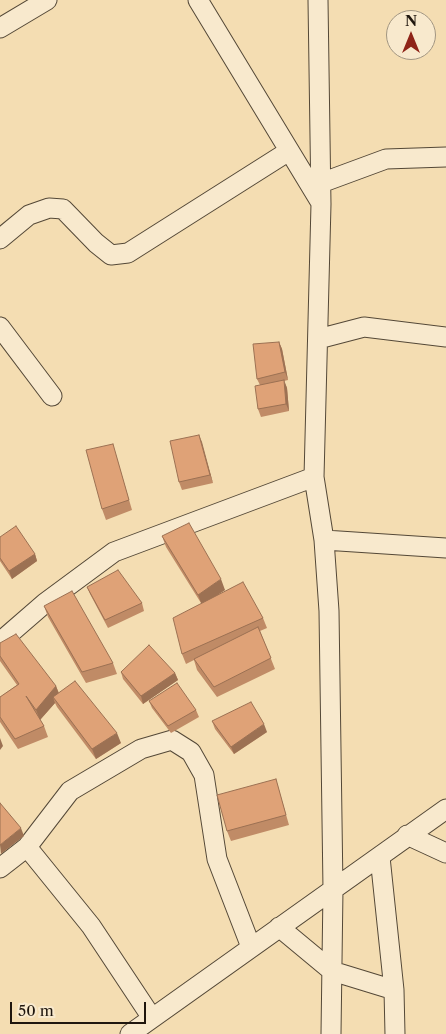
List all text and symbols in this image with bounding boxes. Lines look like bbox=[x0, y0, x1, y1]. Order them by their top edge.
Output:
north arrow bbox=[386, 10, 436, 60]
text: N bbox=[405, 12, 417, 30]
scale bar bbox=[12, 992, 149, 1024]
text: 50 m bbox=[18, 1001, 54, 1020]

